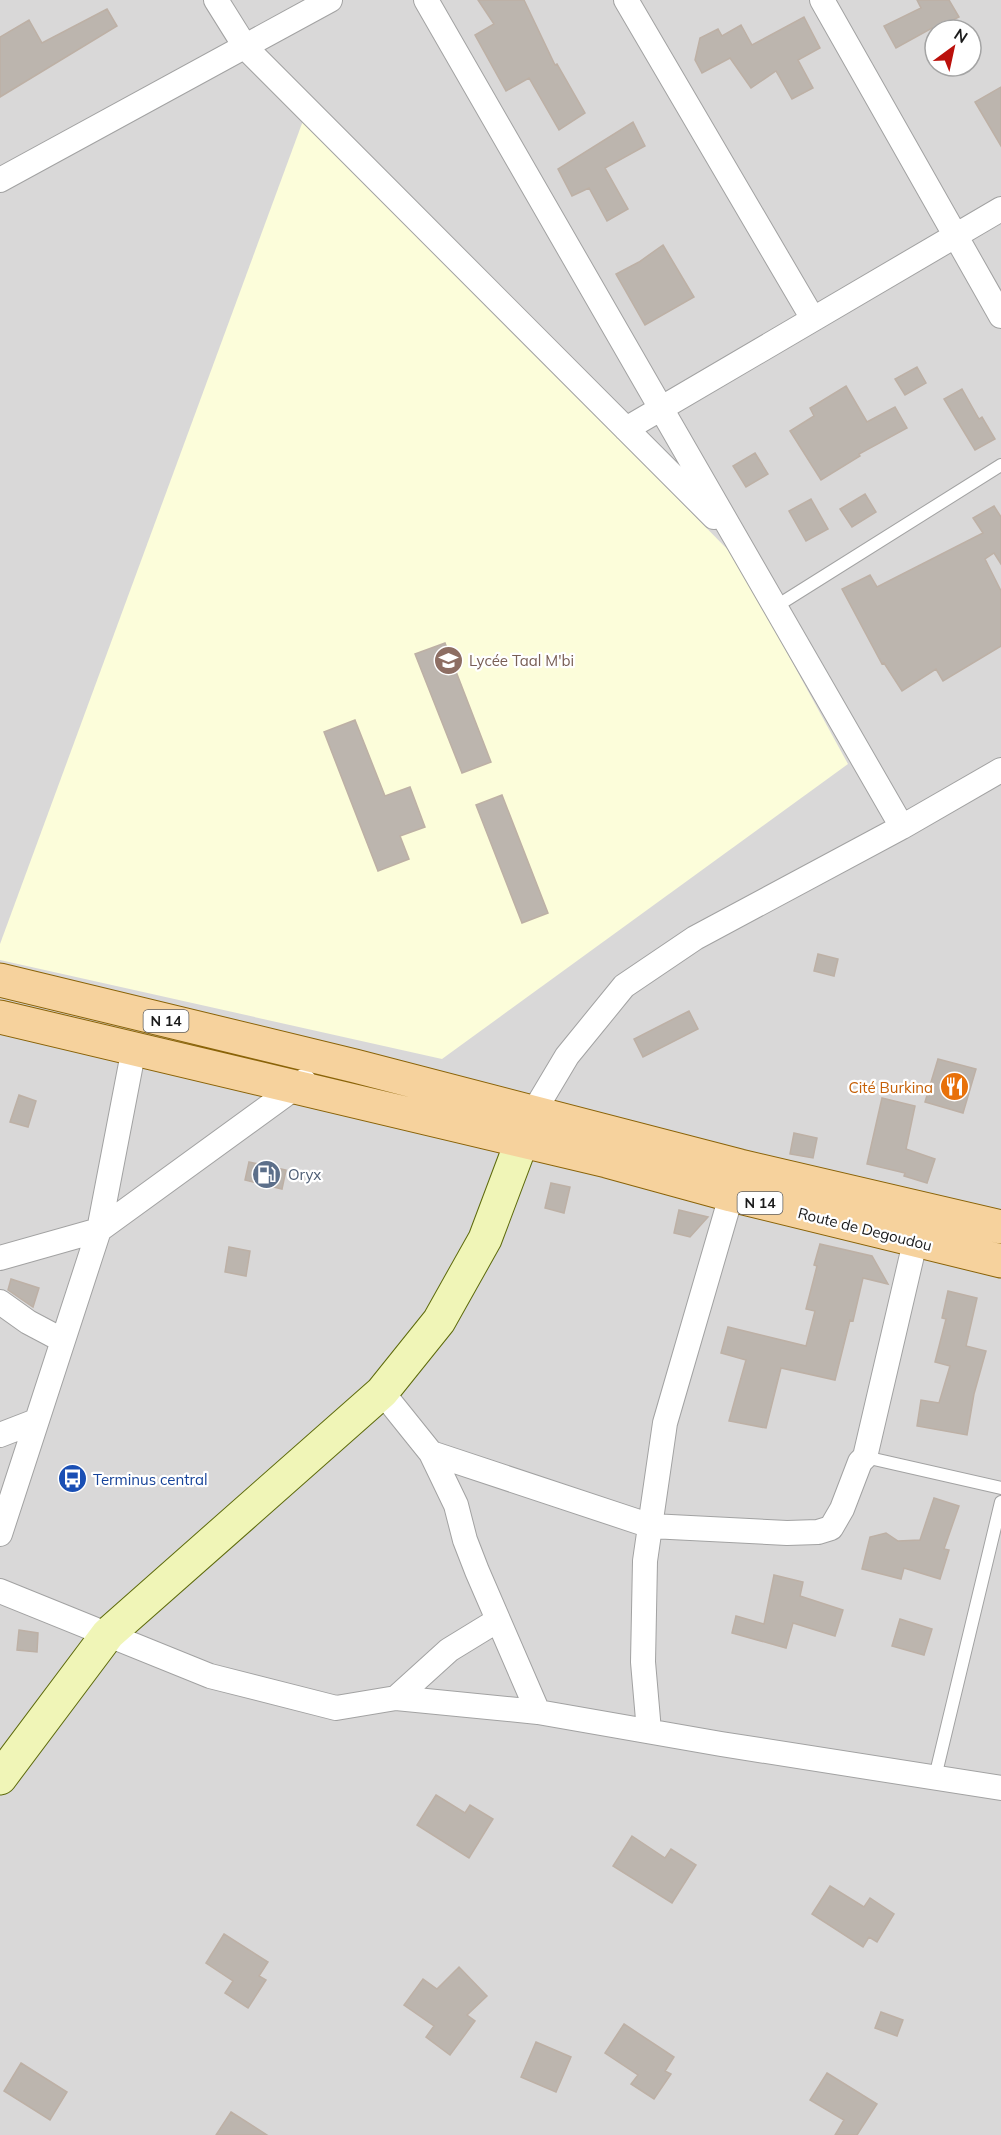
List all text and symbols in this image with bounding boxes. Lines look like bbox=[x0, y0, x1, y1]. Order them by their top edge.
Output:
north arrow bbox=[923, 18, 983, 78]
text: N bbox=[951, 24, 972, 47]
school or university icon: Lycée Taal M'bi bbox=[432, 644, 464, 676]
place label: Lycée Taal M'bi bbox=[469, 651, 574, 670]
road number: N 14 bbox=[144, 1010, 188, 1032]
restaurant icon: Cité Burkina bbox=[938, 1071, 970, 1103]
place label: Cité Burkina bbox=[849, 1078, 933, 1097]
fuel station icon: Oryx bbox=[251, 1158, 283, 1190]
place label: Oryx bbox=[288, 1165, 321, 1184]
road number: N 14 bbox=[738, 1192, 783, 1214]
street label: Route de Degoudou bbox=[796, 1203, 934, 1255]
bus stop icon: Terminus central bbox=[56, 1463, 88, 1495]
place label: Terminus central bbox=[93, 1470, 207, 1489]

